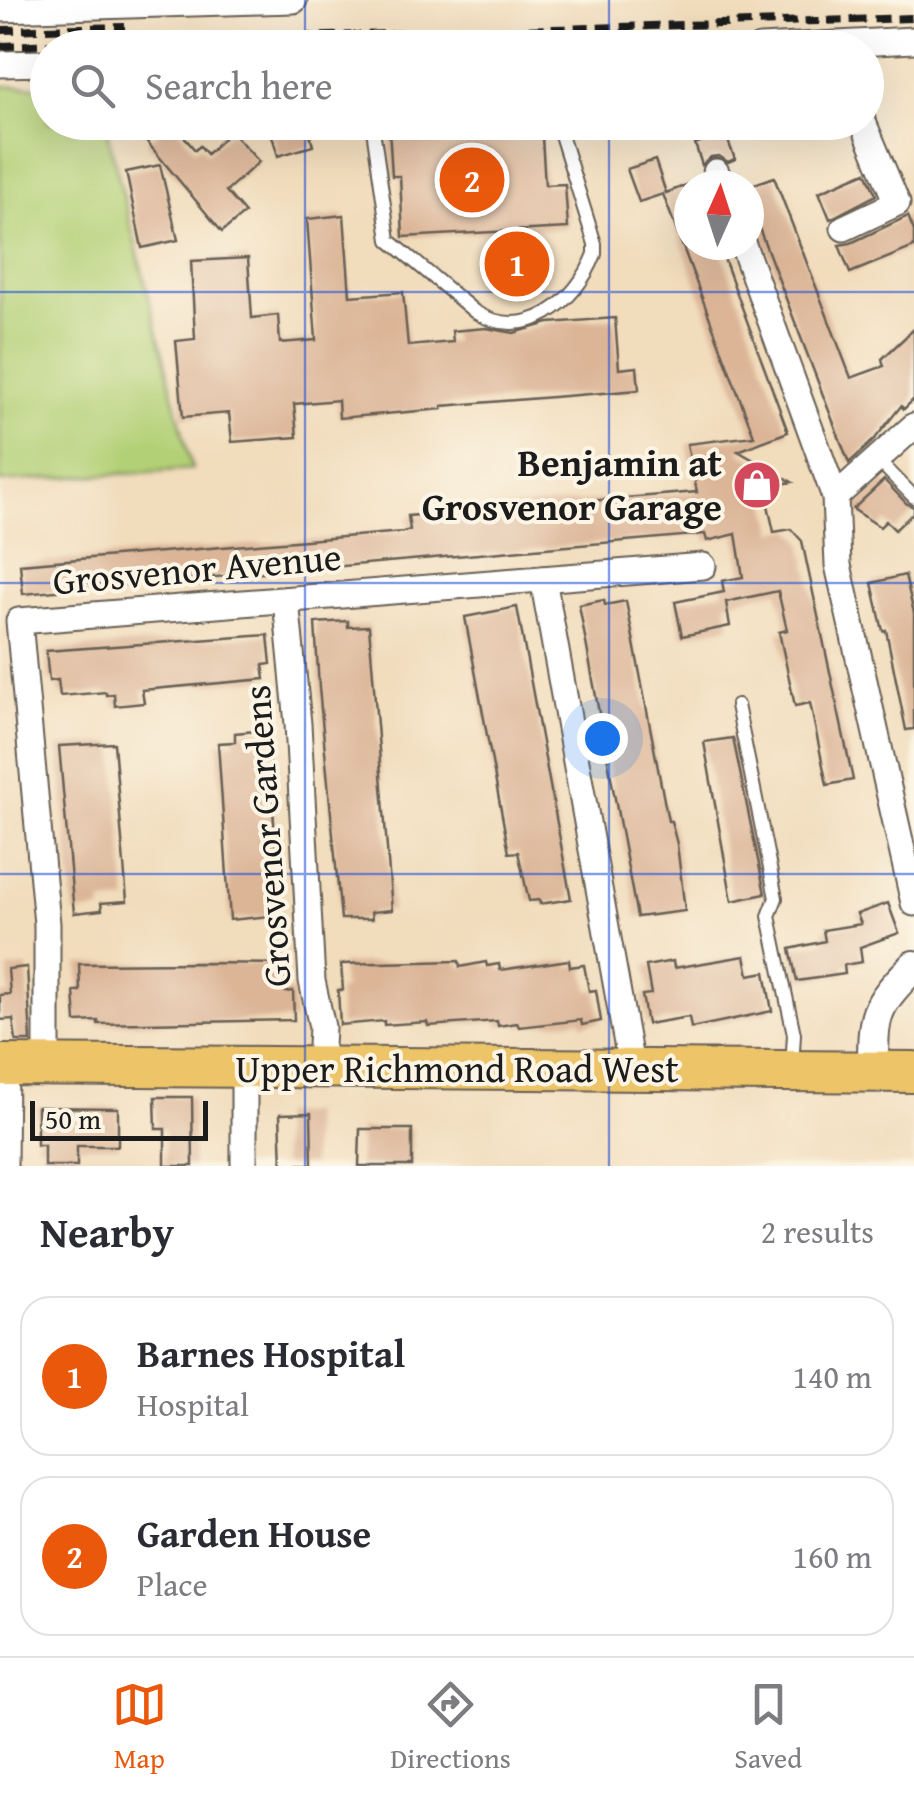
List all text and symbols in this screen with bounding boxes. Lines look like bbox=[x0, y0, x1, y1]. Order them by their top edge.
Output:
search box bbox=[30, 30, 884, 140]
text: Search here bbox=[145, 57, 333, 113]
icon: search bbox=[65, 58, 120, 113]
pin: 2 bbox=[440, 142, 504, 218]
north arrow bbox=[674, 170, 764, 260]
pin: 1 bbox=[484, 226, 550, 302]
place label: Benjamin at Grosvenor Garage bbox=[422, 434, 723, 534]
shop icon: Benjamin at Grosvenor Garage bbox=[731, 459, 783, 511]
street label: Grosvenor Avenue bbox=[50, 528, 343, 609]
street label: Grosvenor Gardens bbox=[228, 683, 304, 989]
your location bbox=[577, 713, 628, 764]
street label: Upper Richmond Road West bbox=[235, 1040, 679, 1096]
scale bar bbox=[30, 1096, 208, 1140]
text: 50 m bbox=[45, 1098, 101, 1139]
text: Nearby bbox=[40, 1201, 174, 1262]
text: 2 results bbox=[761, 1208, 874, 1255]
text: Barnes Hospital bbox=[137, 1325, 405, 1381]
text: 1 bbox=[66, 1353, 83, 1400]
text: 140 m bbox=[793, 1353, 872, 1400]
text: Hospital bbox=[137, 1381, 249, 1428]
text: Garden House bbox=[137, 1505, 371, 1561]
text: 2 bbox=[66, 1533, 83, 1580]
text: 160 m bbox=[793, 1533, 872, 1580]
text: Place bbox=[137, 1561, 208, 1608]
tab: Map bbox=[112, 1677, 167, 1778]
tab: Directions bbox=[390, 1677, 511, 1778]
tab: Saved bbox=[734, 1677, 802, 1778]

